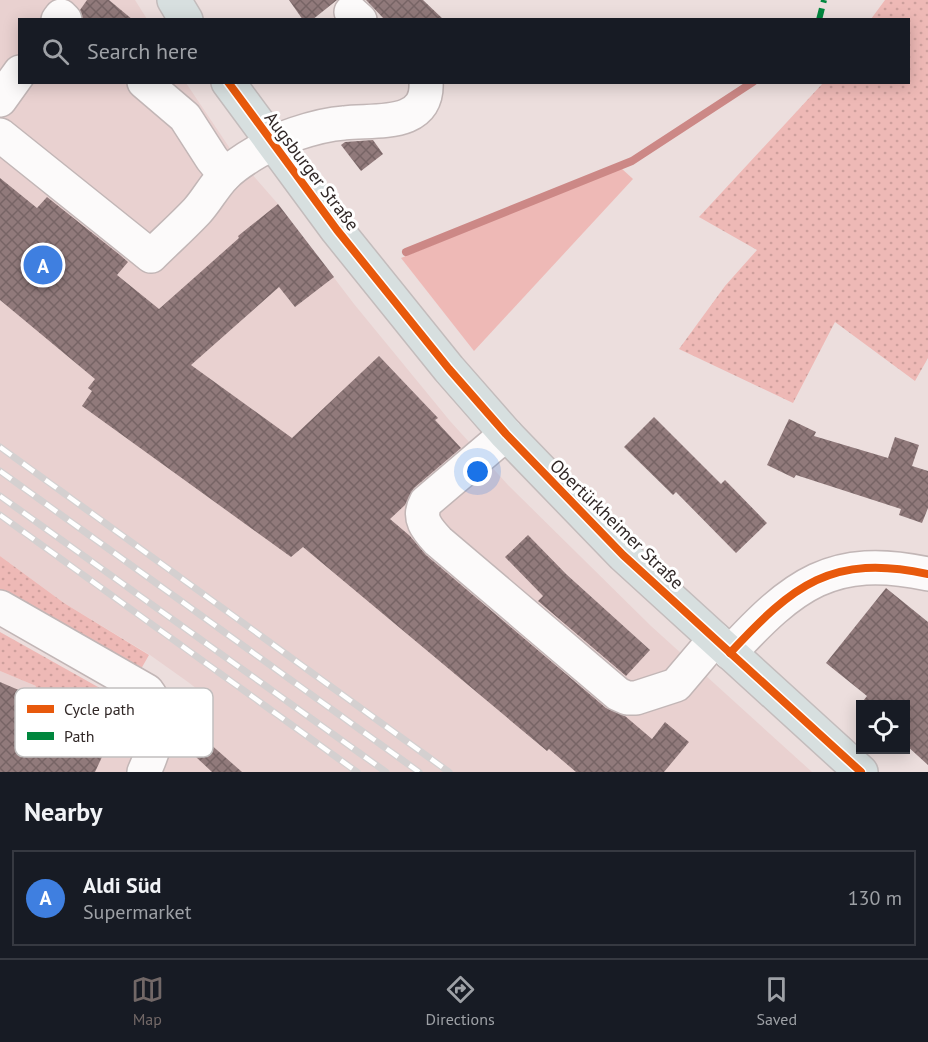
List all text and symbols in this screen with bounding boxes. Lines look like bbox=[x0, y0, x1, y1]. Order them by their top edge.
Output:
search box bbox=[18, 18, 910, 84]
icon: search bbox=[39, 35, 72, 68]
text: Search here bbox=[87, 37, 198, 65]
street label: Augsburger Straße bbox=[260, 107, 364, 235]
pin: A bbox=[24, 242, 63, 288]
street label: Obertürkheimer Straße bbox=[545, 454, 689, 594]
your location bbox=[463, 457, 492, 486]
legend bbox=[15, 688, 213, 757]
text: Cycle path bbox=[64, 699, 135, 719]
map controls bbox=[856, 700, 910, 754]
button: locate bbox=[856, 700, 910, 754]
text: Path bbox=[64, 726, 95, 746]
text: Nearby bbox=[24, 795, 102, 828]
text: Aldi Süd bbox=[83, 871, 161, 899]
text: A bbox=[39, 885, 52, 911]
text: 130 m bbox=[848, 885, 902, 911]
text: Supermarket bbox=[83, 899, 191, 925]
tab: Map bbox=[131, 973, 164, 1029]
tab: Directions bbox=[426, 973, 495, 1029]
tab: Saved bbox=[756, 973, 797, 1029]

